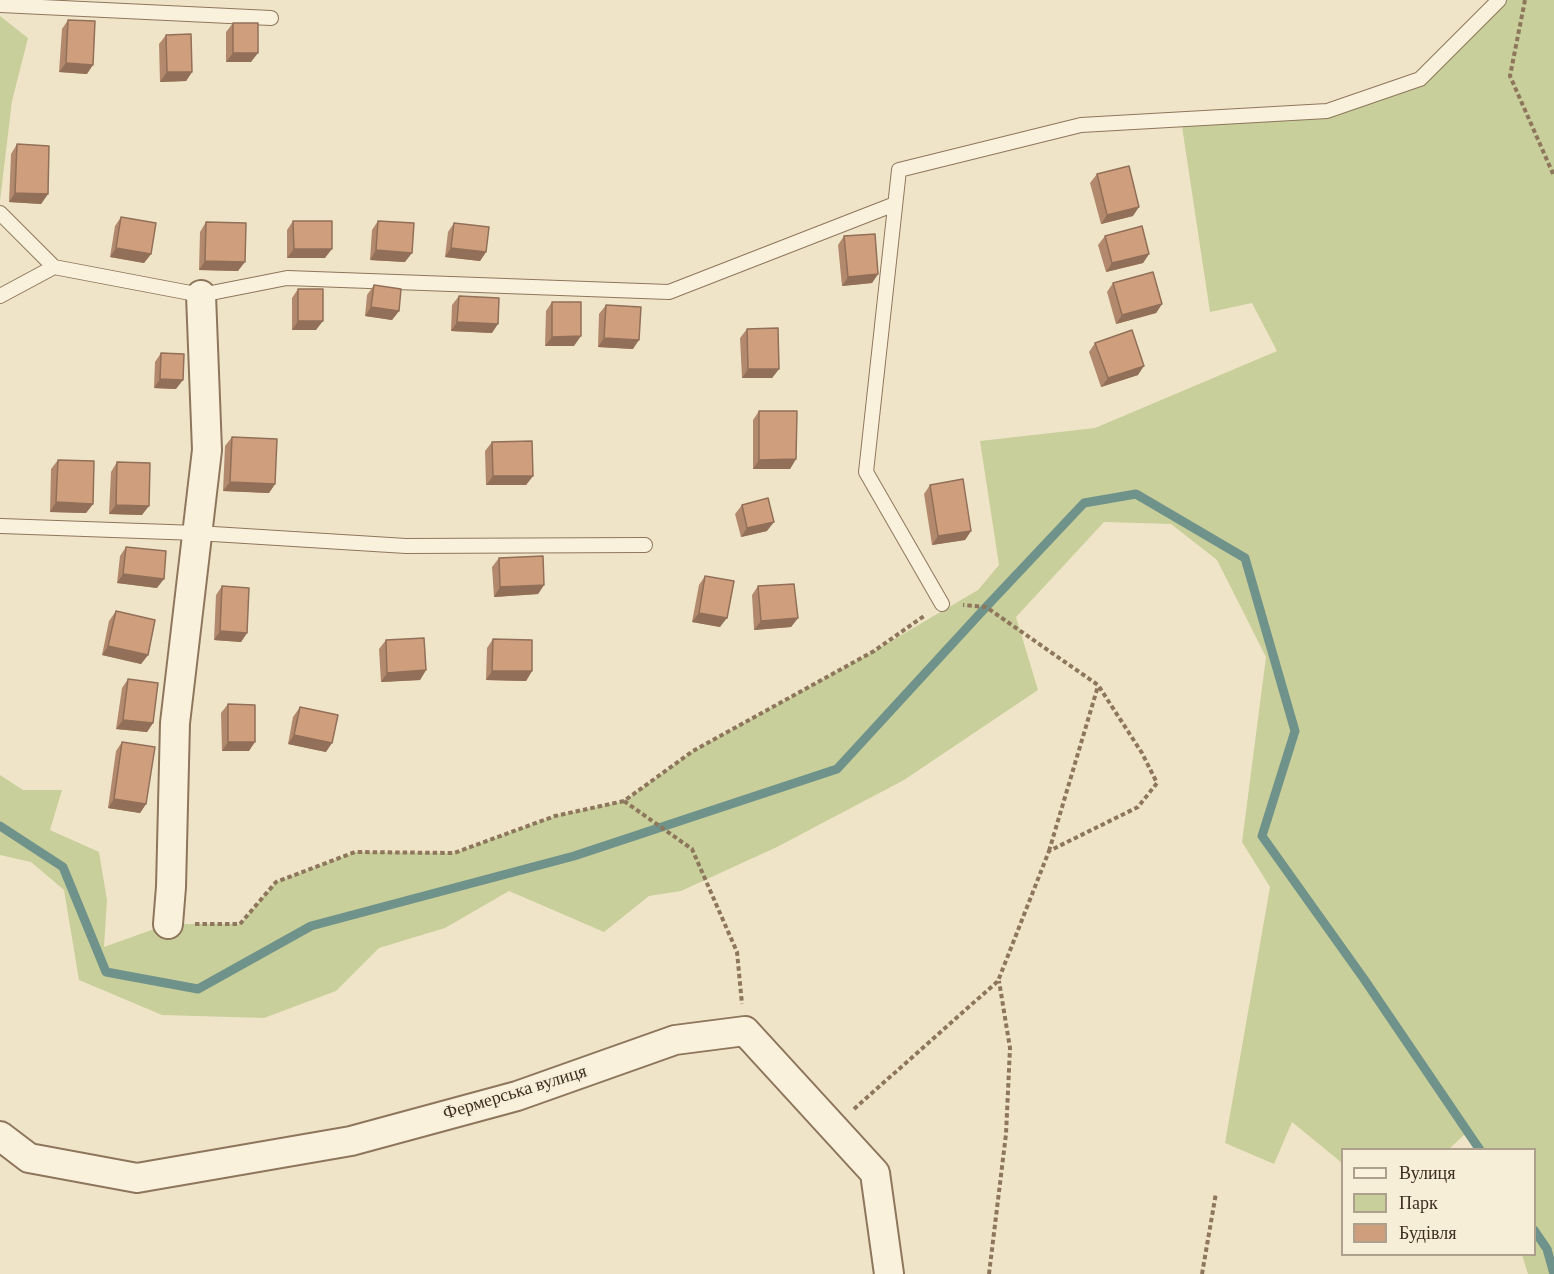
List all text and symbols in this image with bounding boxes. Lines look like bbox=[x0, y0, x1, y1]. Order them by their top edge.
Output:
street label: Фермерська вулиця bbox=[441, 1061, 589, 1125]
legend bbox=[1341, 1148, 1536, 1256]
text: Вулиця bbox=[1399, 1163, 1456, 1183]
text: Парк bbox=[1399, 1193, 1438, 1213]
text: Будівля bbox=[1399, 1223, 1456, 1243]

